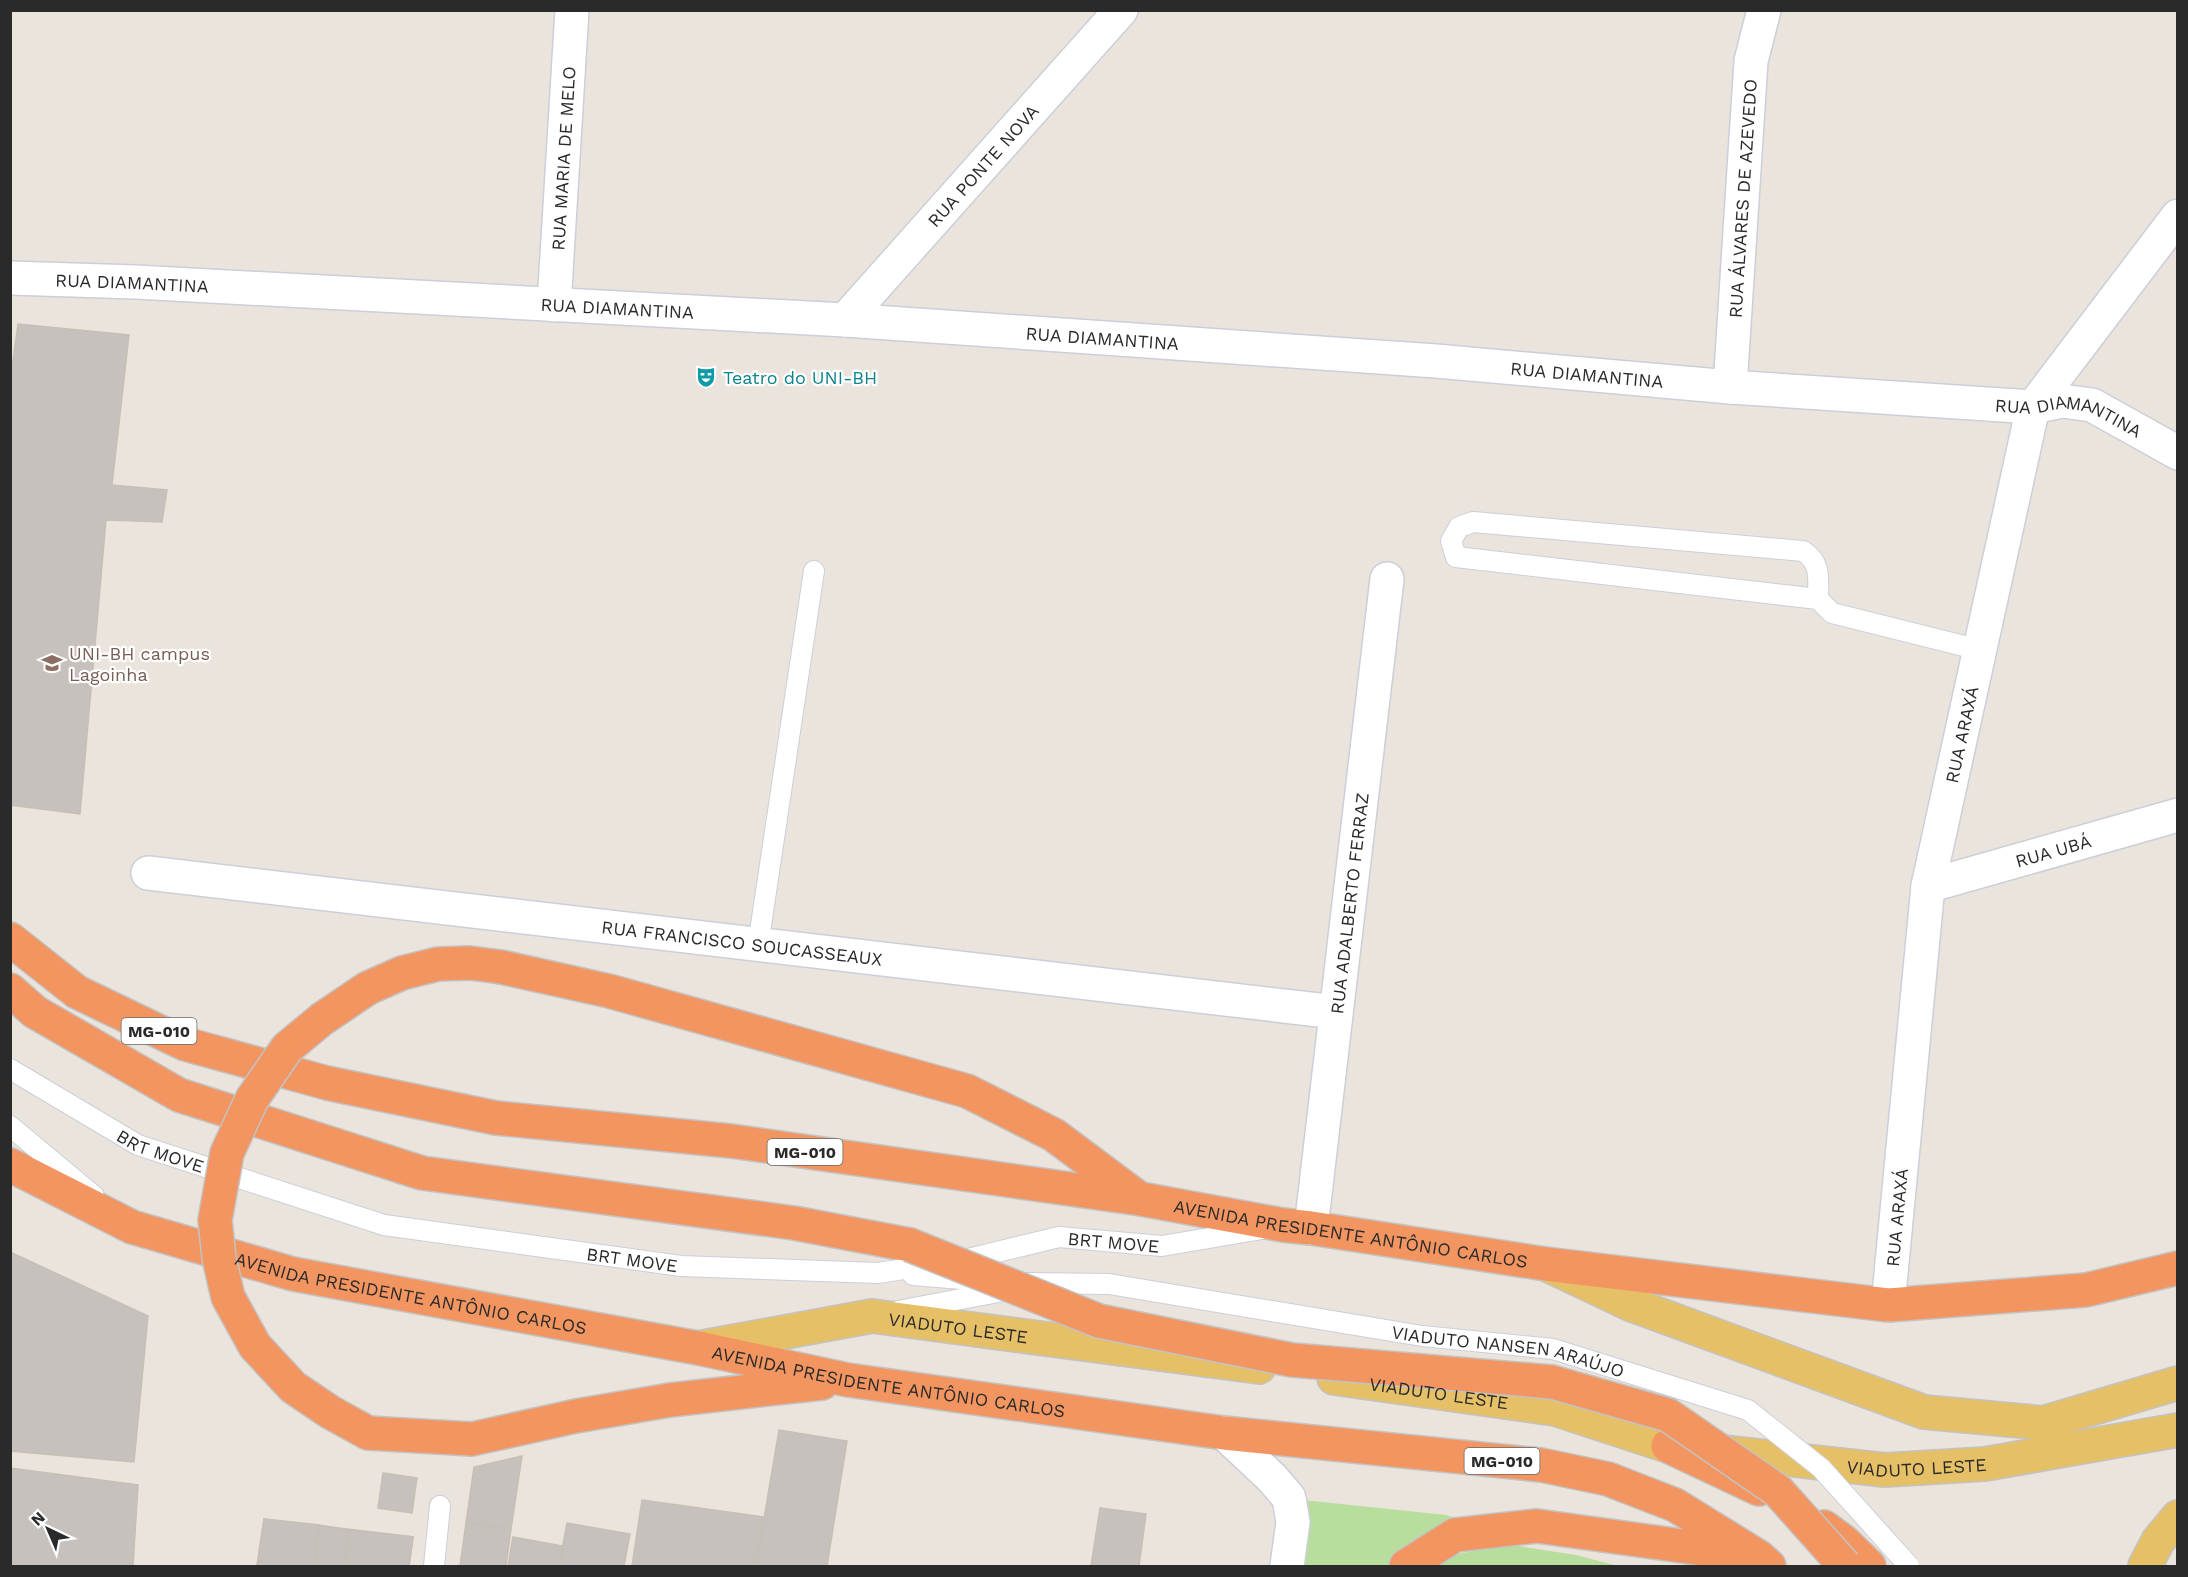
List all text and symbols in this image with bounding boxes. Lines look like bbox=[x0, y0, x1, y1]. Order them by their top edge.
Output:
street label: RUA MARIA DE MELO bbox=[547, 65, 579, 251]
street label: RUA ÁLVARES DE AZEVEDO bbox=[1724, 78, 1760, 319]
street label: RUA PONTE NOVA bbox=[923, 100, 1043, 231]
street label: RUA DIAMANTINA bbox=[55, 269, 209, 296]
street label: RUA DIAMANTINA bbox=[540, 293, 695, 322]
street label: RUA DIAMANTINA bbox=[1025, 322, 1180, 354]
street label: RUA DIAMANTINA bbox=[1509, 357, 1664, 392]
theatre icon: Teatro do UNI-BH bbox=[694, 365, 718, 389]
place label: Teatro do UNI-BH bbox=[723, 367, 877, 388]
street label: RUA DIAMANTINA bbox=[1994, 390, 2146, 441]
place label: UNI-BH campus Lagoinha bbox=[69, 643, 210, 685]
school or university icon: UNI-BH campus Lagoinha bbox=[40, 651, 64, 675]
street label: RUA ARAXÁ bbox=[1940, 684, 1982, 785]
street label: RUA ADALBERTO FERRAZ bbox=[1326, 791, 1372, 1015]
street label: RUA UBÁ bbox=[2013, 830, 2093, 871]
street label: RUA FRANCISCO SOUCASSEAUX bbox=[600, 916, 884, 969]
road number: MG-010 bbox=[122, 1018, 196, 1044]
street label: BRT MOVE bbox=[113, 1124, 207, 1176]
road number: MG-010 bbox=[768, 1139, 842, 1165]
street label: RUA ARAXÁ bbox=[1881, 1167, 1912, 1268]
street label: AVENIDA PRESIDENTE ANTÔNIO CARLOS bbox=[1172, 1195, 1529, 1272]
street label: BRT MOVE bbox=[1067, 1227, 1160, 1256]
street label: BRT MOVE bbox=[585, 1243, 679, 1276]
street label: AVENIDA PRESIDENTE ANTÔNIO CARLOS bbox=[233, 1247, 588, 1338]
street label: VIADUTO LESTE bbox=[887, 1308, 1029, 1347]
street label: VIADUTO NANSEN ARAÚJO bbox=[1390, 1321, 1627, 1381]
street label: AVENIDA PRESIDENTE ANTÔNIO CARLOS bbox=[710, 1341, 1067, 1421]
street label: VIADUTO LESTE bbox=[1368, 1373, 1510, 1413]
road number: MG-010 bbox=[1464, 1448, 1540, 1474]
street label: VIADUTO LESTE bbox=[1846, 1453, 1987, 1481]
north arrow bbox=[18, 1499, 78, 1559]
text: N bbox=[27, 1508, 49, 1530]

